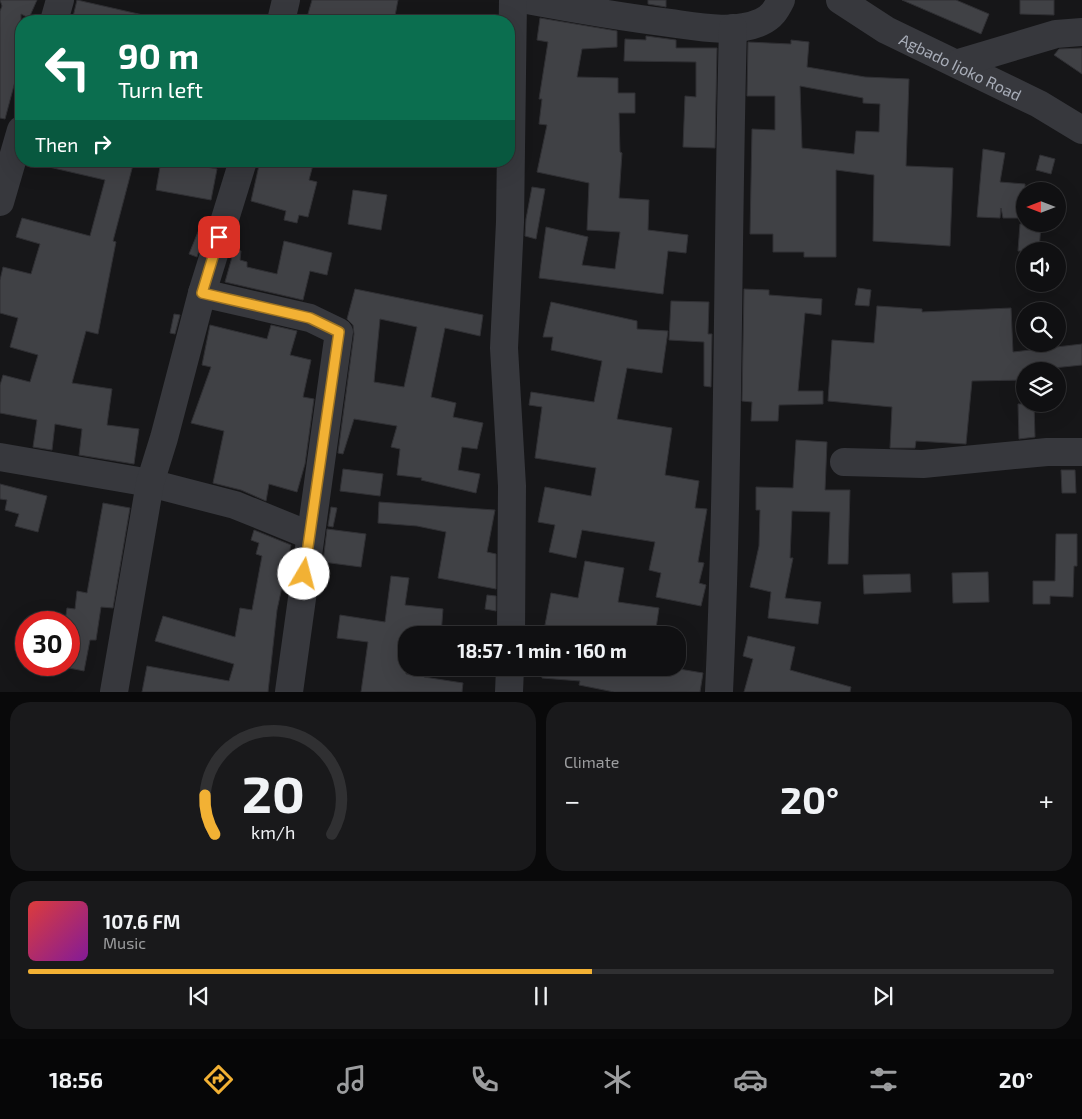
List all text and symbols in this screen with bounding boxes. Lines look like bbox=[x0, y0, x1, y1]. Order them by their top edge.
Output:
street label: Agbado Ijoko Road bbox=[897, 29, 1025, 104]
text: 90 m bbox=[118, 34, 199, 76]
icon: left bbox=[35, 35, 100, 100]
text: Turn left bbox=[118, 76, 203, 102]
icon: right bbox=[88, 130, 116, 158]
text: Then bbox=[35, 133, 78, 156]
north arrow bbox=[1016, 182, 1066, 232]
map controls bbox=[1016, 182, 1066, 412]
pin bbox=[198, 216, 240, 258]
icon: arrive bbox=[205, 223, 233, 251]
button: sound bbox=[1016, 242, 1066, 292]
button: search bbox=[1016, 302, 1066, 352]
button: layers bbox=[1016, 362, 1066, 412]
position arrow bbox=[277, 547, 329, 599]
speed limit sign: 30 bbox=[15, 611, 80, 676]
text: 18:57 · 1 min · 160 m bbox=[457, 639, 627, 662]
text: Climate bbox=[564, 752, 619, 771]
text: 20 bbox=[241, 761, 305, 823]
text: 20° bbox=[780, 776, 839, 822]
text: − bbox=[564, 783, 580, 817]
text: + bbox=[1039, 783, 1054, 817]
text: km/h bbox=[251, 821, 295, 843]
text: 107.6 FM bbox=[103, 910, 180, 933]
text: Music bbox=[103, 933, 146, 952]
icon: previous bbox=[185, 982, 213, 1010]
icon: pause bbox=[527, 982, 555, 1010]
icon: next bbox=[869, 982, 897, 1010]
icon: directions bbox=[201, 1062, 236, 1097]
icon: music bbox=[334, 1062, 369, 1097]
icon: phone bbox=[467, 1062, 502, 1097]
icon: climate bbox=[600, 1062, 635, 1097]
icon: car bbox=[733, 1062, 768, 1097]
icon: filters bbox=[866, 1062, 901, 1097]
text: 18:56 bbox=[49, 1066, 103, 1092]
text: 20° bbox=[999, 1066, 1033, 1092]

